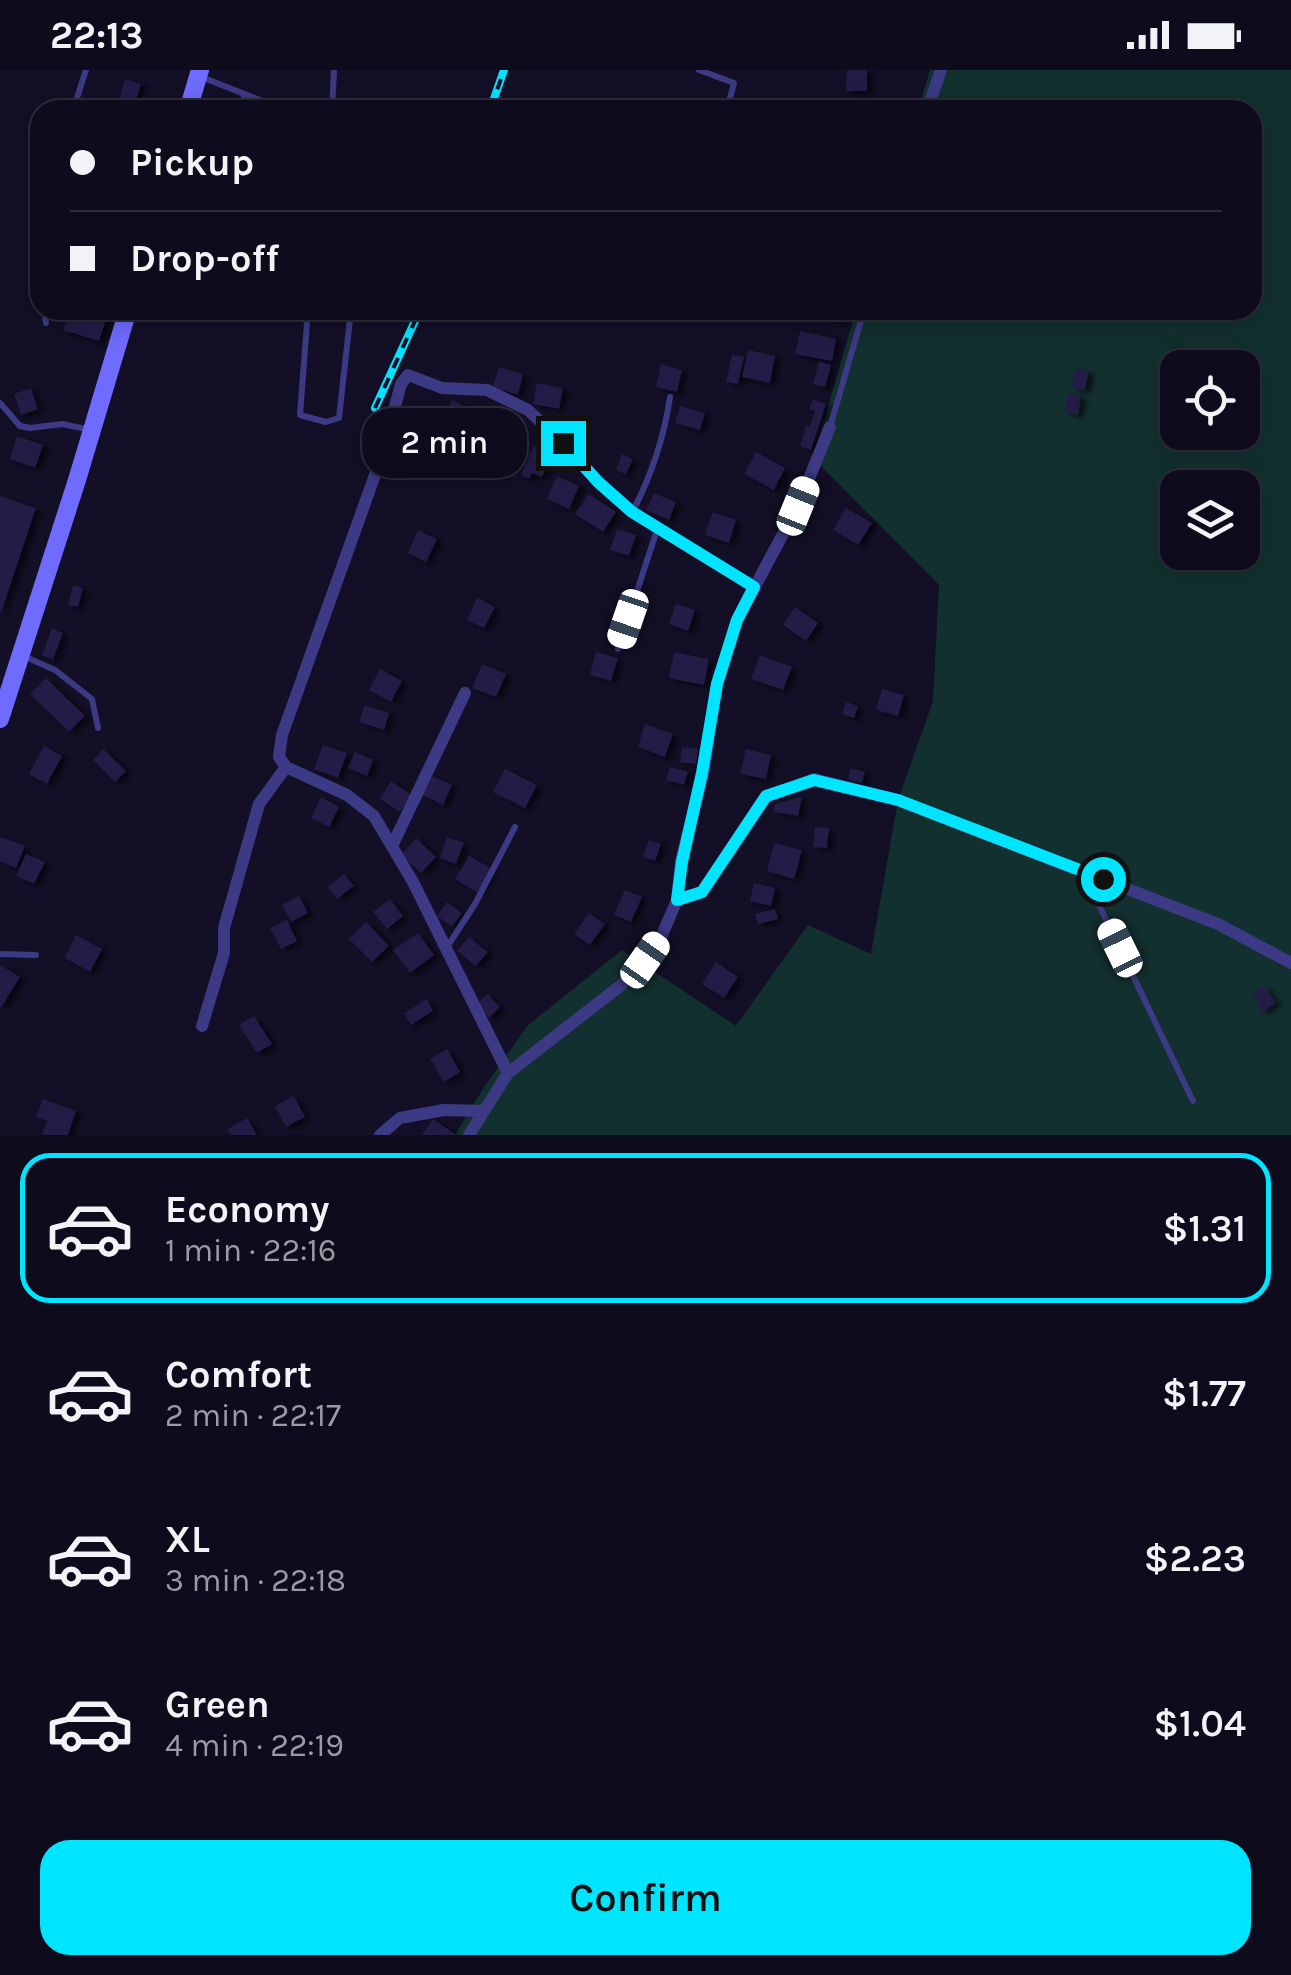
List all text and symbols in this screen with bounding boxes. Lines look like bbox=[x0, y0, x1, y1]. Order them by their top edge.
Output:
text: 22:13 bbox=[50, 13, 143, 58]
text: Pickup bbox=[130, 140, 254, 185]
text: Drop-off bbox=[130, 236, 279, 281]
map controls bbox=[1160, 350, 1260, 570]
button: locate bbox=[1160, 350, 1260, 450]
callout: 2 min bbox=[363, 408, 528, 478]
route end bbox=[541, 421, 586, 466]
text: 2 min bbox=[401, 424, 488, 461]
button: layers bbox=[1160, 470, 1260, 570]
car bbox=[773, 473, 823, 539]
car bbox=[604, 586, 652, 652]
route start bbox=[1081, 857, 1126, 902]
car bbox=[1093, 914, 1147, 982]
car bbox=[616, 927, 674, 993]
icon: car bbox=[45, 1183, 135, 1273]
text: Economy bbox=[165, 1187, 329, 1232]
text: $1.31 bbox=[1163, 1206, 1246, 1251]
text: 1 min · 22:16 bbox=[165, 1232, 336, 1269]
icon: car bbox=[45, 1348, 135, 1438]
text: Comfort bbox=[165, 1352, 312, 1397]
text: $1.77 bbox=[1162, 1371, 1246, 1416]
text: 2 min · 22:17 bbox=[165, 1397, 341, 1434]
icon: car bbox=[45, 1513, 135, 1603]
text: XL bbox=[165, 1517, 210, 1562]
text: $2.23 bbox=[1144, 1536, 1246, 1581]
text: 3 min · 22:18 bbox=[165, 1562, 346, 1599]
icon: car bbox=[45, 1678, 135, 1768]
text: Green bbox=[165, 1682, 270, 1727]
text: $1.04 bbox=[1153, 1701, 1246, 1746]
text: 4 min · 22:19 bbox=[165, 1727, 344, 1764]
button: Confirm bbox=[40, 1840, 1251, 1955]

